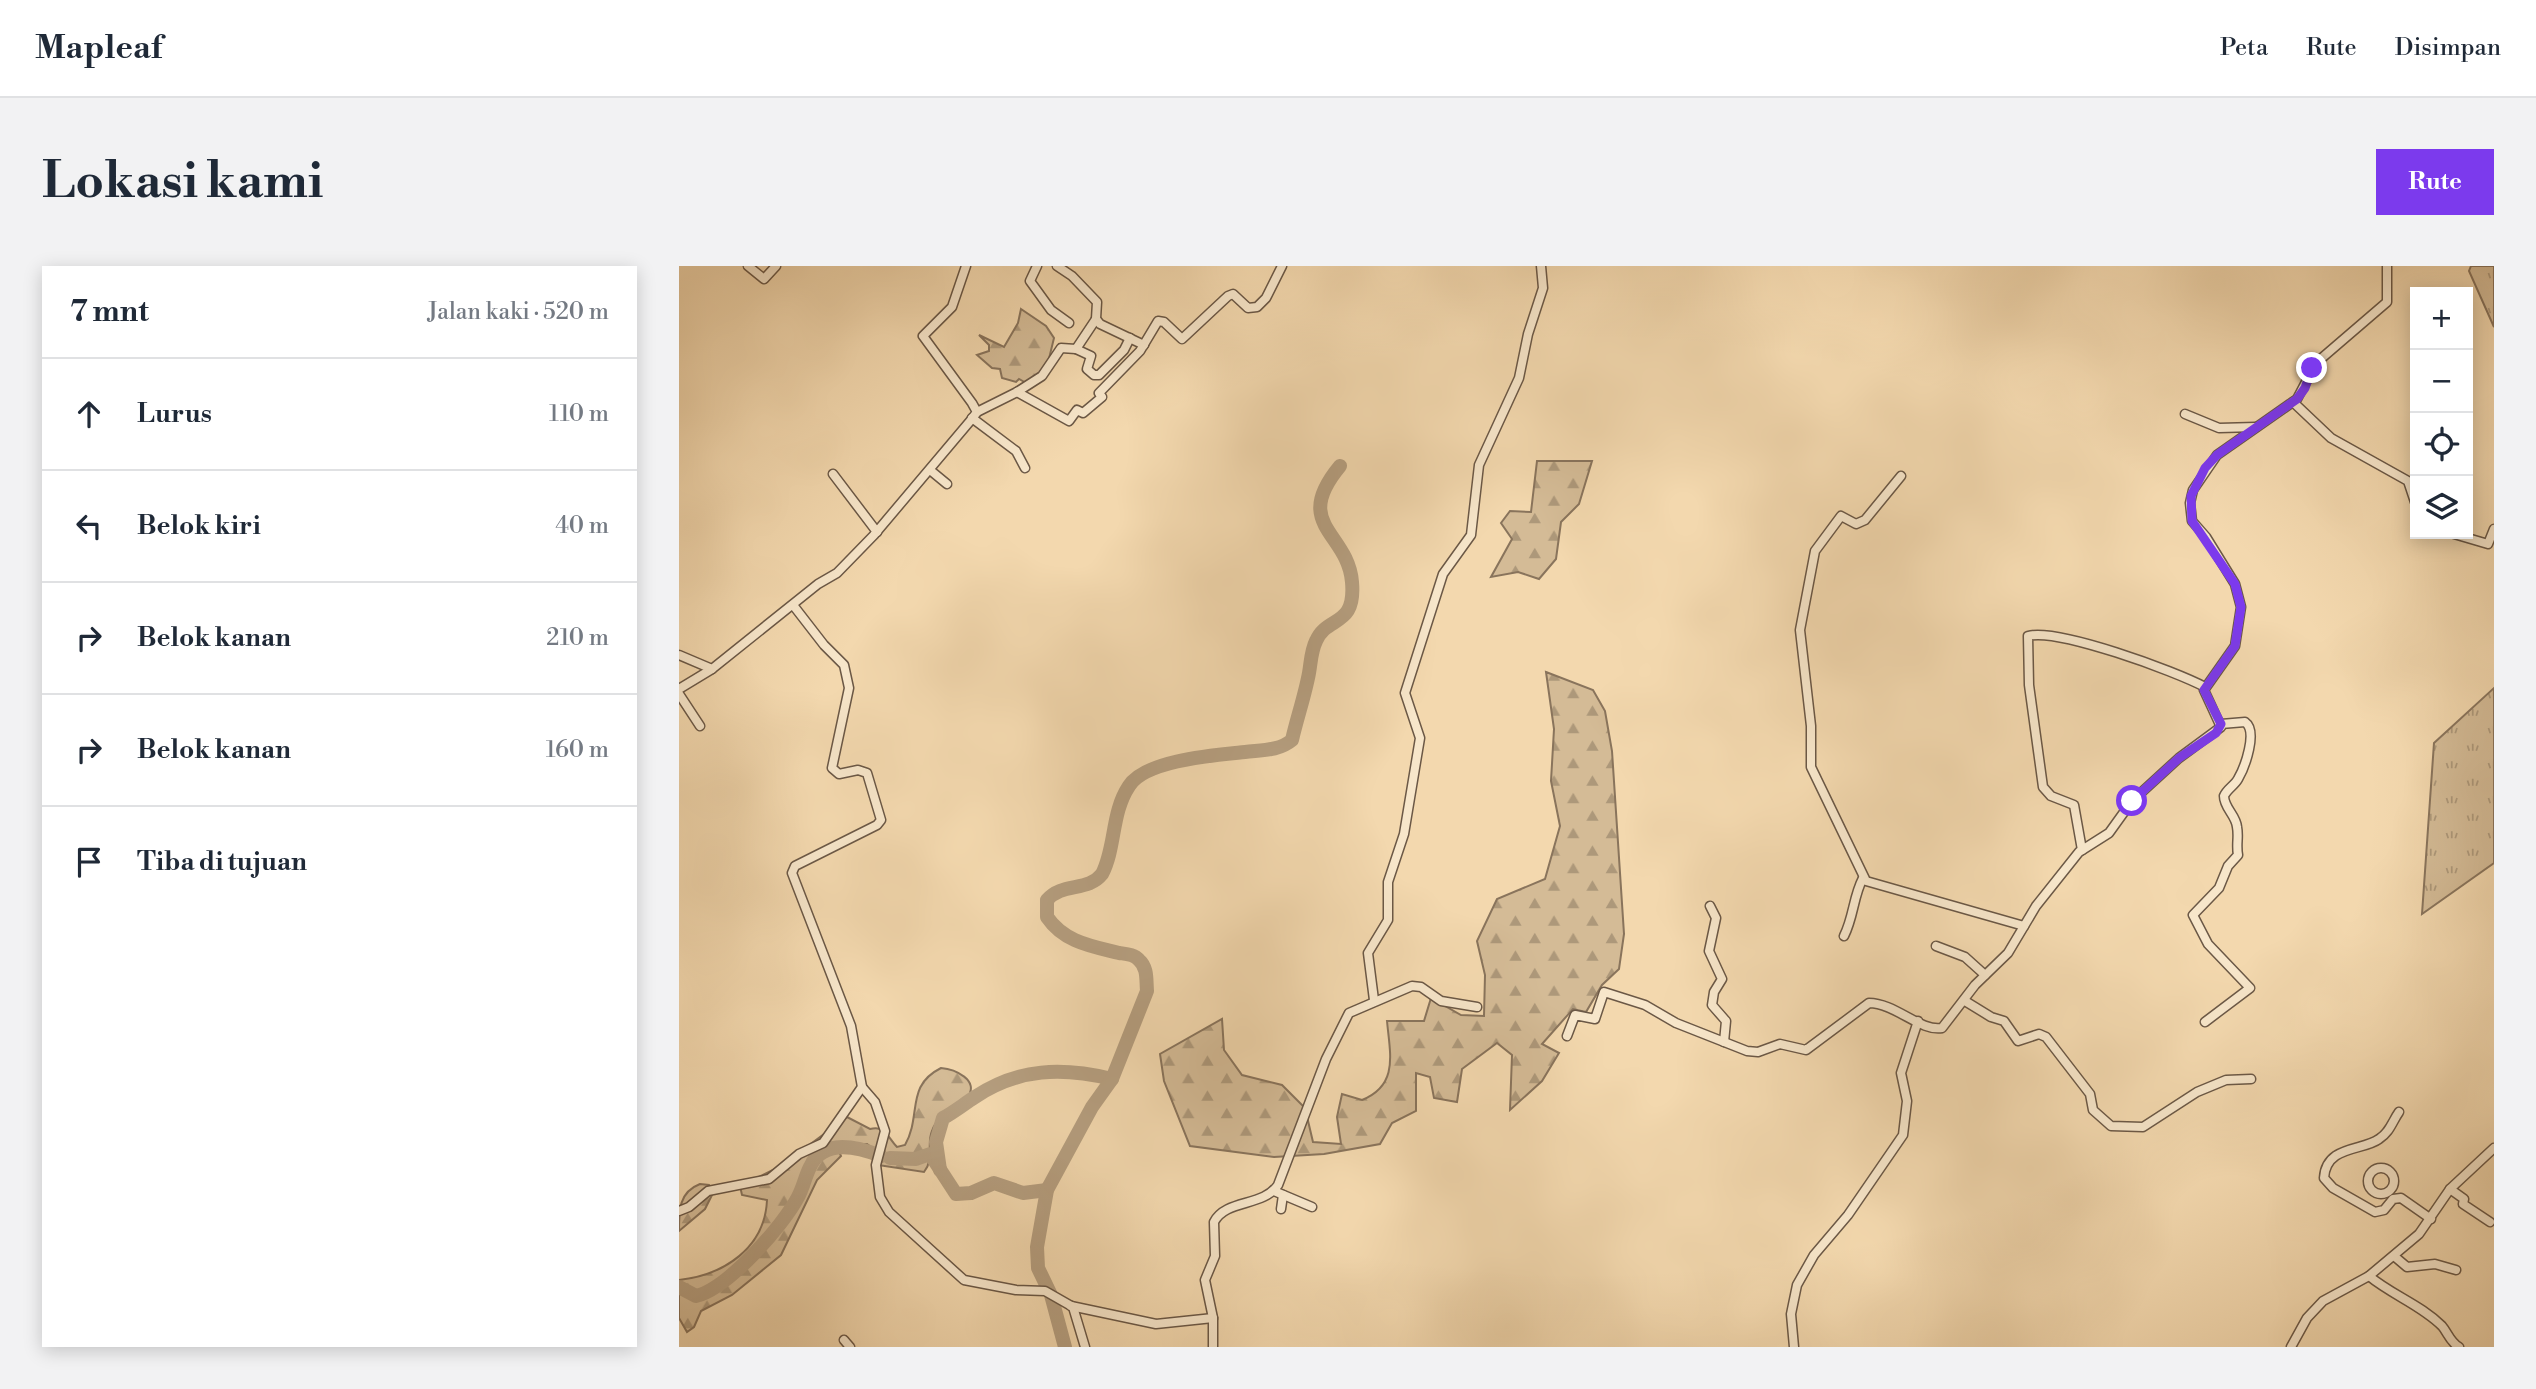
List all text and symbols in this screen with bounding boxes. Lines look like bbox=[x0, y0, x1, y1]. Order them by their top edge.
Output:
text: Mapleaf bbox=[35, 28, 162, 69]
text: Peta bbox=[2220, 33, 2268, 63]
text: Rute bbox=[2306, 33, 2357, 63]
text: Disimpan bbox=[2395, 33, 2501, 63]
button: Rute bbox=[2376, 149, 2494, 215]
text: Lokasi kami bbox=[42, 152, 324, 213]
map controls bbox=[2410, 287, 2473, 539]
button: + bbox=[2410, 287, 2473, 350]
text: 7 mnt bbox=[70, 293, 149, 331]
text: Jalan kaki · 520 m bbox=[428, 298, 609, 326]
button: − bbox=[2410, 350, 2473, 413]
route end bbox=[2296, 352, 2327, 383]
icon: ahead bbox=[70, 395, 108, 433]
text: Lurus bbox=[137, 398, 212, 430]
text: 110 m bbox=[549, 400, 609, 428]
button: locate bbox=[2410, 413, 2473, 476]
button: layers bbox=[2410, 476, 2473, 539]
icon: left bbox=[70, 507, 108, 545]
text: Belok kiri bbox=[137, 510, 261, 542]
text: 40 m bbox=[555, 512, 609, 540]
icon: right bbox=[70, 619, 108, 657]
text: Belok kanan bbox=[137, 622, 291, 654]
text: 210 m bbox=[546, 624, 609, 652]
icon: right bbox=[70, 731, 108, 769]
text: Belok kanan bbox=[137, 734, 291, 766]
text: 160 m bbox=[546, 736, 609, 764]
route start bbox=[2116, 785, 2147, 816]
icon: arrive bbox=[70, 843, 108, 881]
text: Tiba di tujuan bbox=[137, 846, 307, 878]

